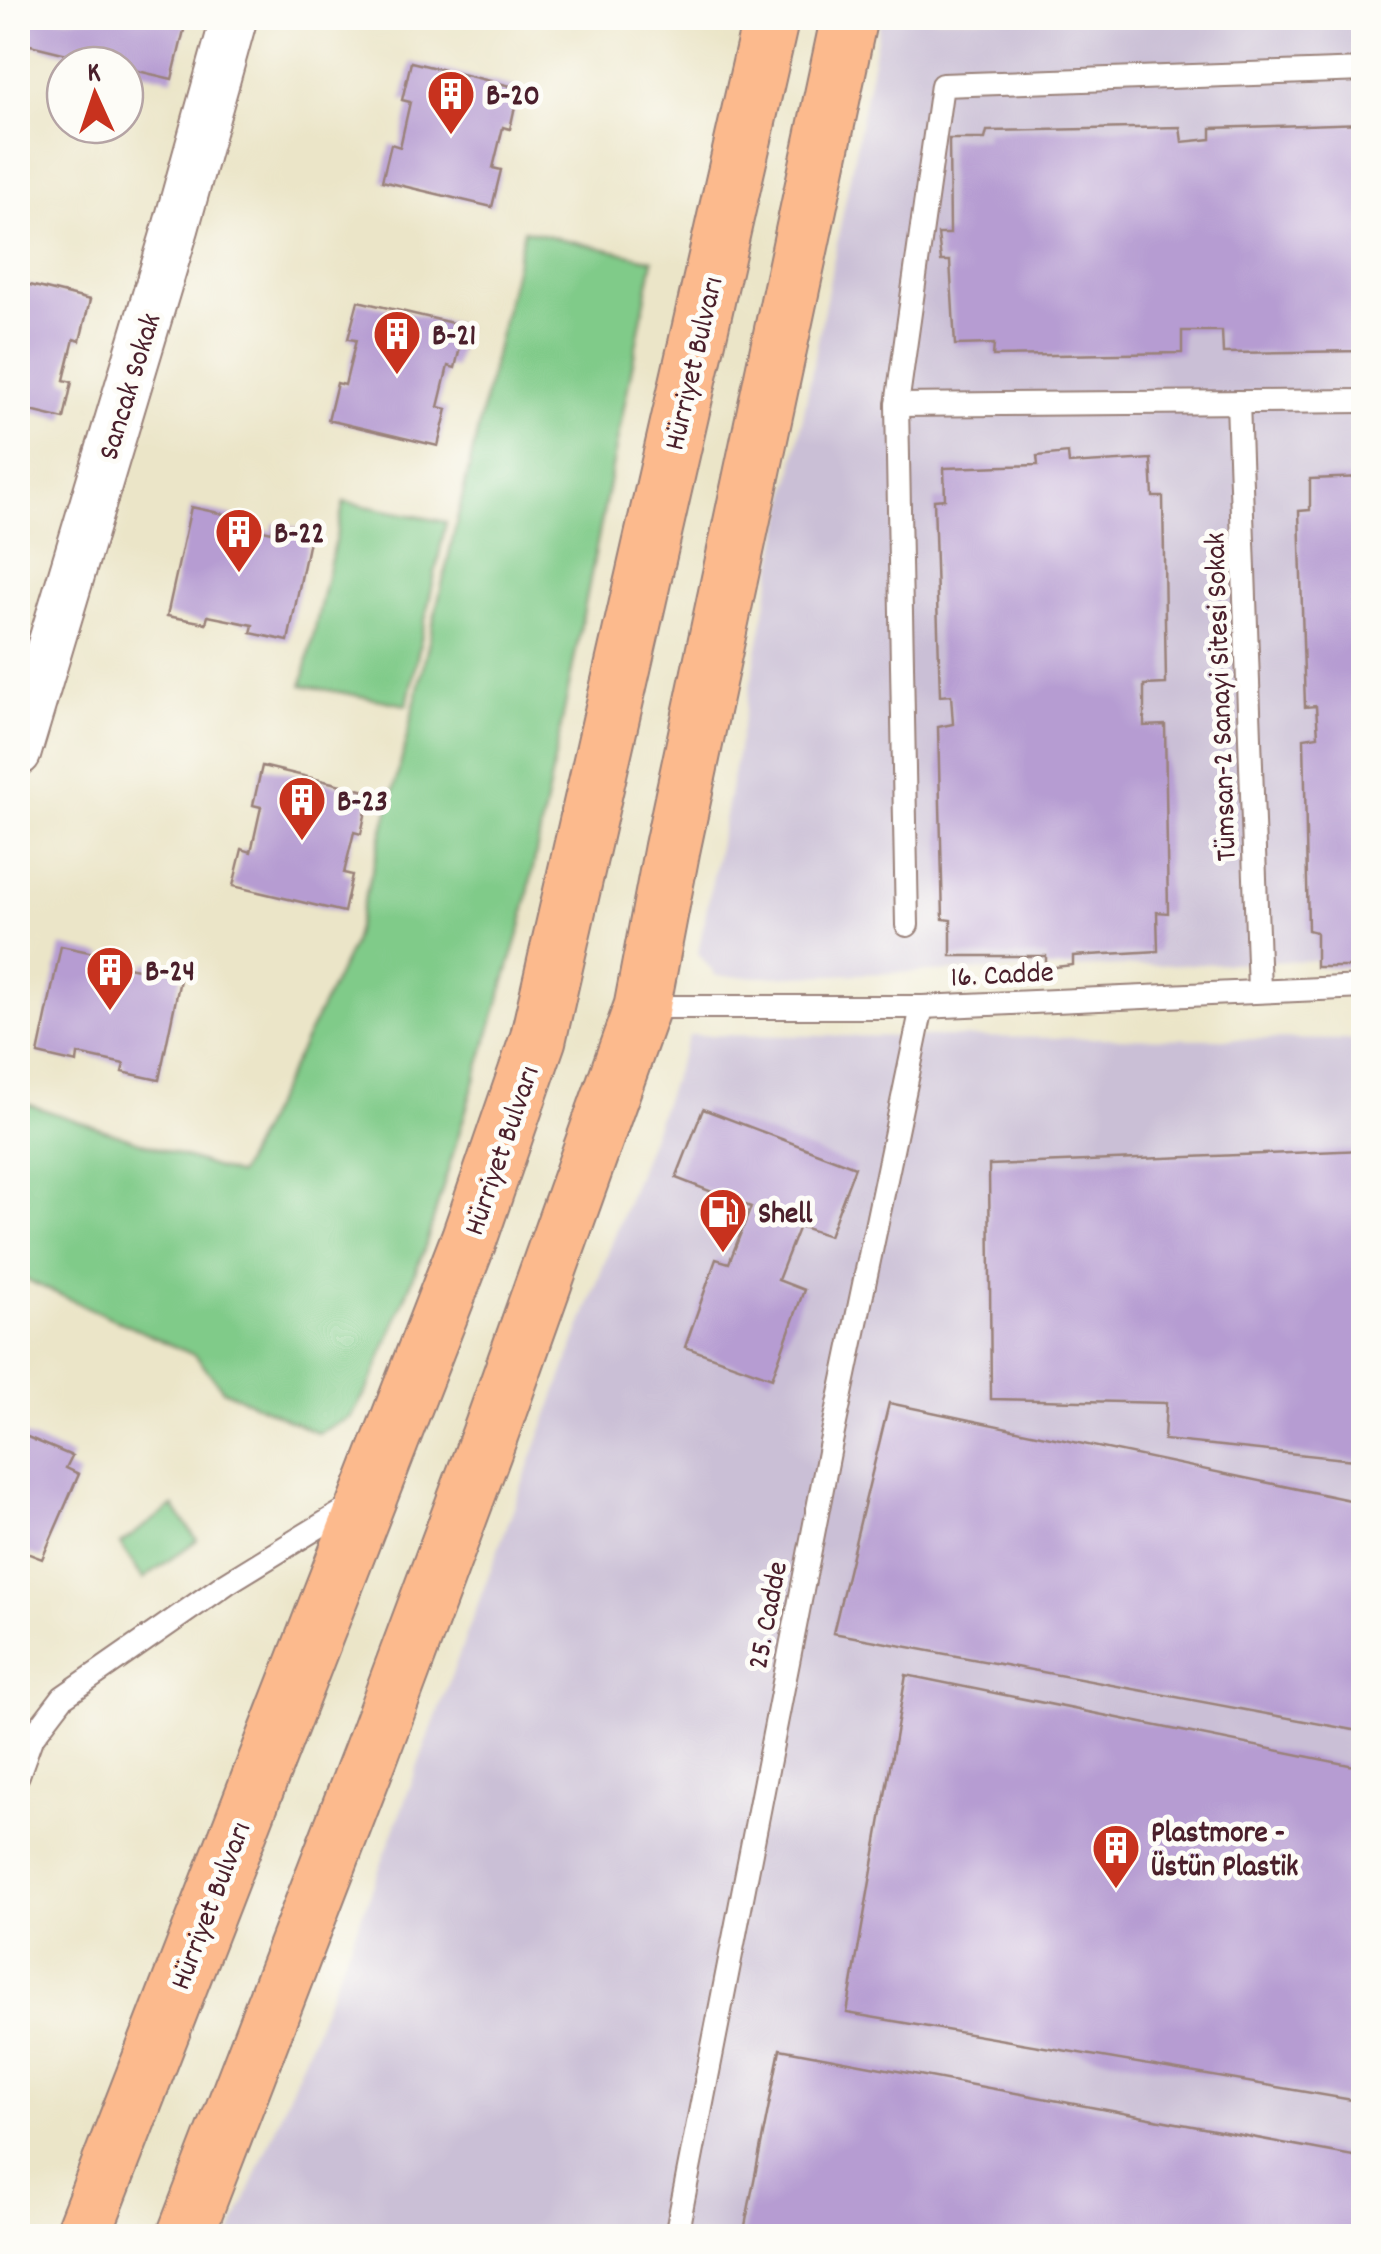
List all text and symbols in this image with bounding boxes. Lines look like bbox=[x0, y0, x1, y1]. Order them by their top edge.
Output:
north arrow bbox=[45, 45, 145, 145]
text: K bbox=[86, 55, 102, 95]
building icon: B-20 bbox=[425, 68, 477, 136]
place label: B-20 bbox=[486, 77, 540, 120]
street label: Hürriyet Bulvarı bbox=[656, 273, 737, 455]
street label: Sancak Sokak bbox=[90, 308, 175, 466]
building icon: B-21 bbox=[371, 308, 423, 376]
place label: B-21 bbox=[432, 317, 476, 360]
building icon: B-22 bbox=[213, 506, 265, 574]
place label: B-22 bbox=[274, 515, 325, 558]
street label: Tümsan-2 Sanayi Sitesi Sokak bbox=[1196, 532, 1251, 862]
building icon: B-23 bbox=[276, 774, 328, 842]
place label: B-23 bbox=[337, 783, 388, 826]
building icon: B-24 bbox=[84, 944, 136, 1012]
place label: B-24 bbox=[145, 953, 195, 996]
street label: 16. Cadde bbox=[950, 953, 1055, 1002]
street label: Hürriyet Bulvarı bbox=[455, 1061, 553, 1242]
fuel station icon: Shell bbox=[697, 1186, 749, 1254]
place label: Shell bbox=[758, 1195, 813, 1238]
street label: 25. Cadde bbox=[739, 1558, 802, 1674]
place label: Plastmore - Üstün Plastik bbox=[1151, 1814, 1298, 1891]
street label: Hürriyet Bulvarı bbox=[161, 1816, 265, 1997]
building icon: Plastmore - Üstün Plastik bbox=[1090, 1822, 1142, 1890]

